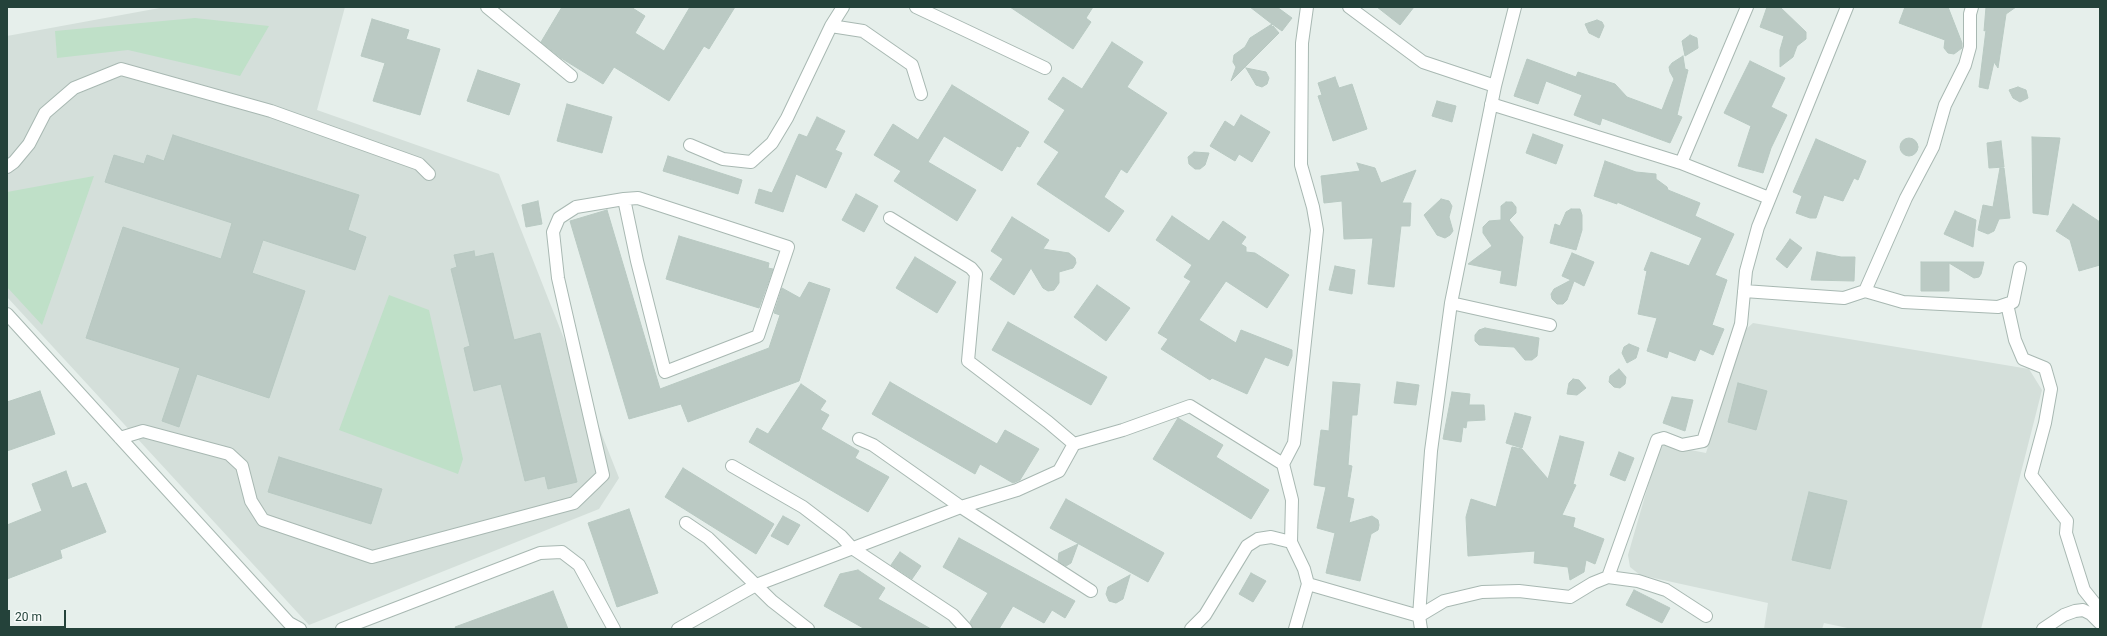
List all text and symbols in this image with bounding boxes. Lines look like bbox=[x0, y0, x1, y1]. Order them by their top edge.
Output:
scale bar bbox=[10, 602, 68, 628]
text: 20 m bbox=[15, 610, 42, 624]

